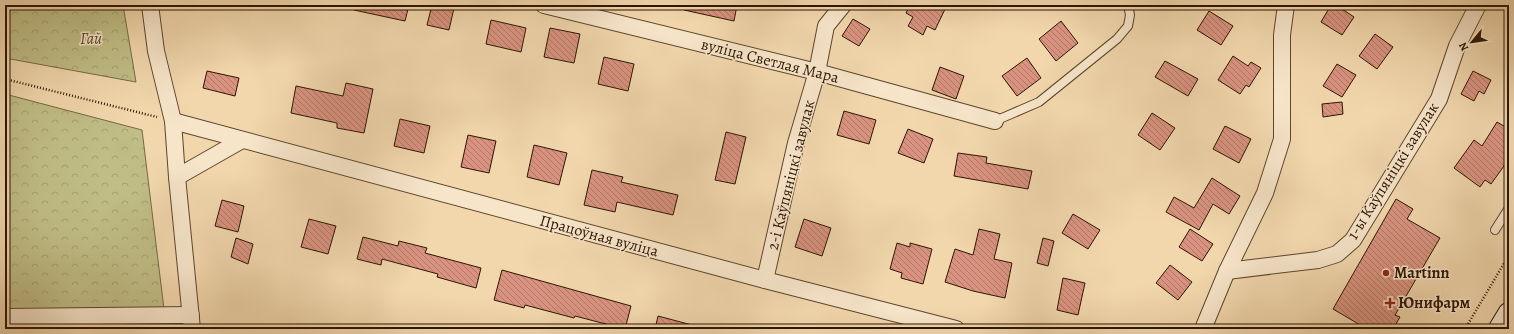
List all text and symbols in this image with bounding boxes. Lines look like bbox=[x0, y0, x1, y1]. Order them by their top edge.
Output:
north arrow bbox=[1452, 22, 1492, 62]
park label: Гай bbox=[80, 28, 102, 50]
street label: вуліца Светлая Мара bbox=[699, 33, 842, 89]
text: N bbox=[1455, 39, 1472, 54]
street label: 2-і Каўпяніцкі завулак bbox=[762, 98, 820, 252]
street label: 1-ы Каўпяніцкі завулак bbox=[1342, 98, 1444, 244]
street label: Працоўная вуліца bbox=[537, 210, 662, 263]
place label: Martinn bbox=[1394, 262, 1450, 284]
marker: Martinn bbox=[1381, 268, 1391, 278]
place label: Юнифарм bbox=[1398, 292, 1471, 314]
marker: Юнифарм bbox=[1385, 298, 1395, 308]

